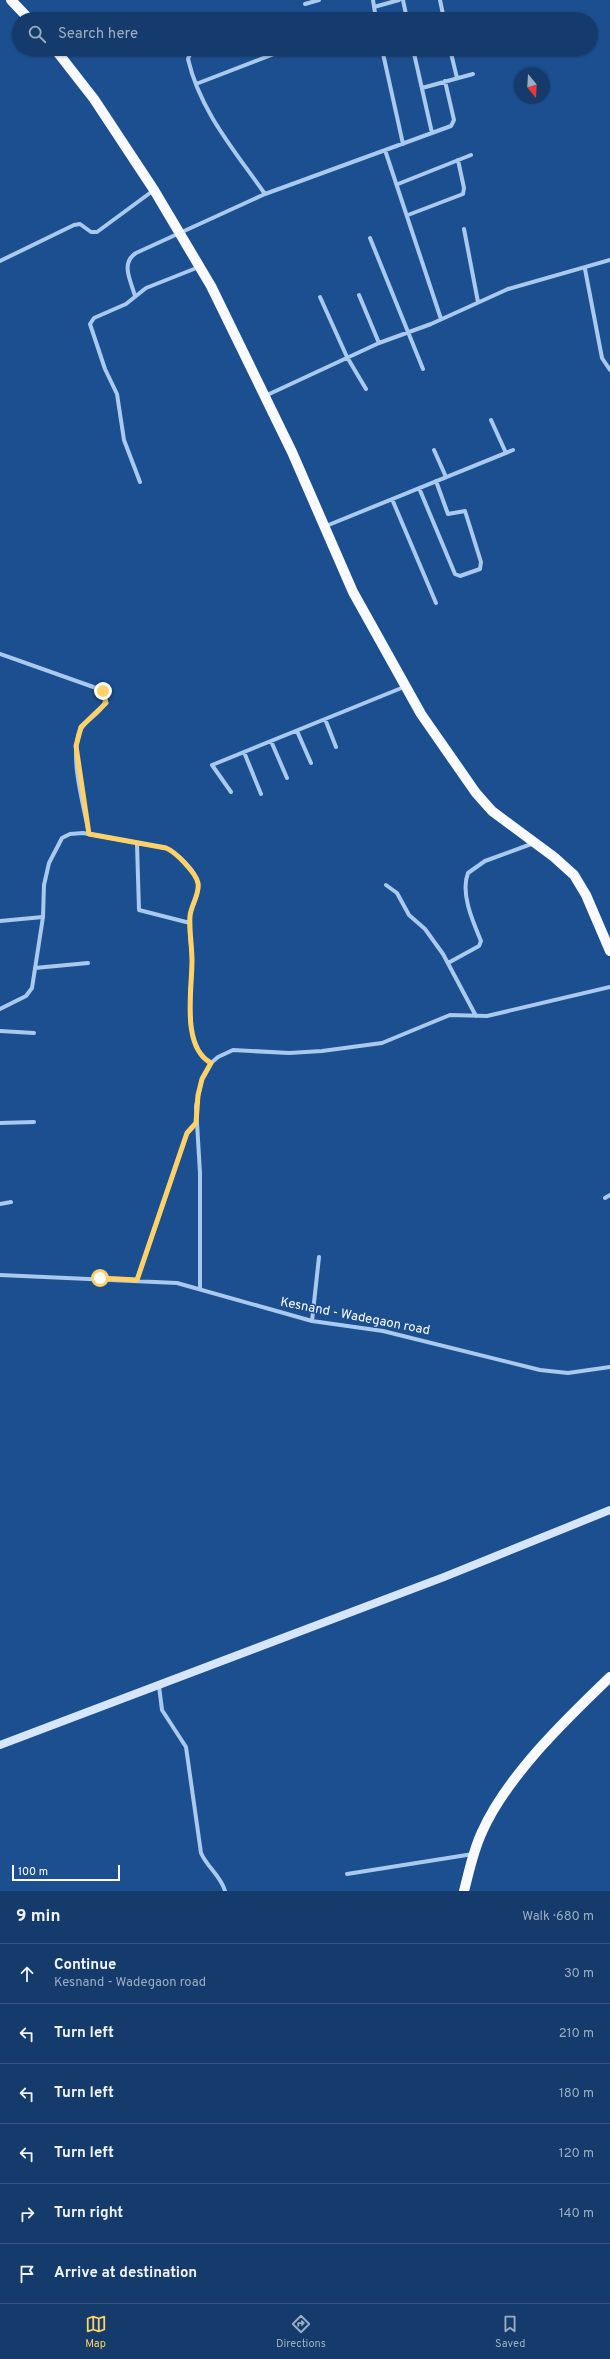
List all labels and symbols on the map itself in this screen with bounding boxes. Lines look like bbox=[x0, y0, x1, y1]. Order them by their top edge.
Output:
north arrow bbox=[514, 68, 550, 104]
route end bbox=[94, 682, 112, 700]
route start bbox=[91, 1269, 109, 1287]
street label: Kesnand - Wadegaon road bbox=[279, 1295, 431, 1339]
scale bar bbox=[12, 1863, 120, 1882]

